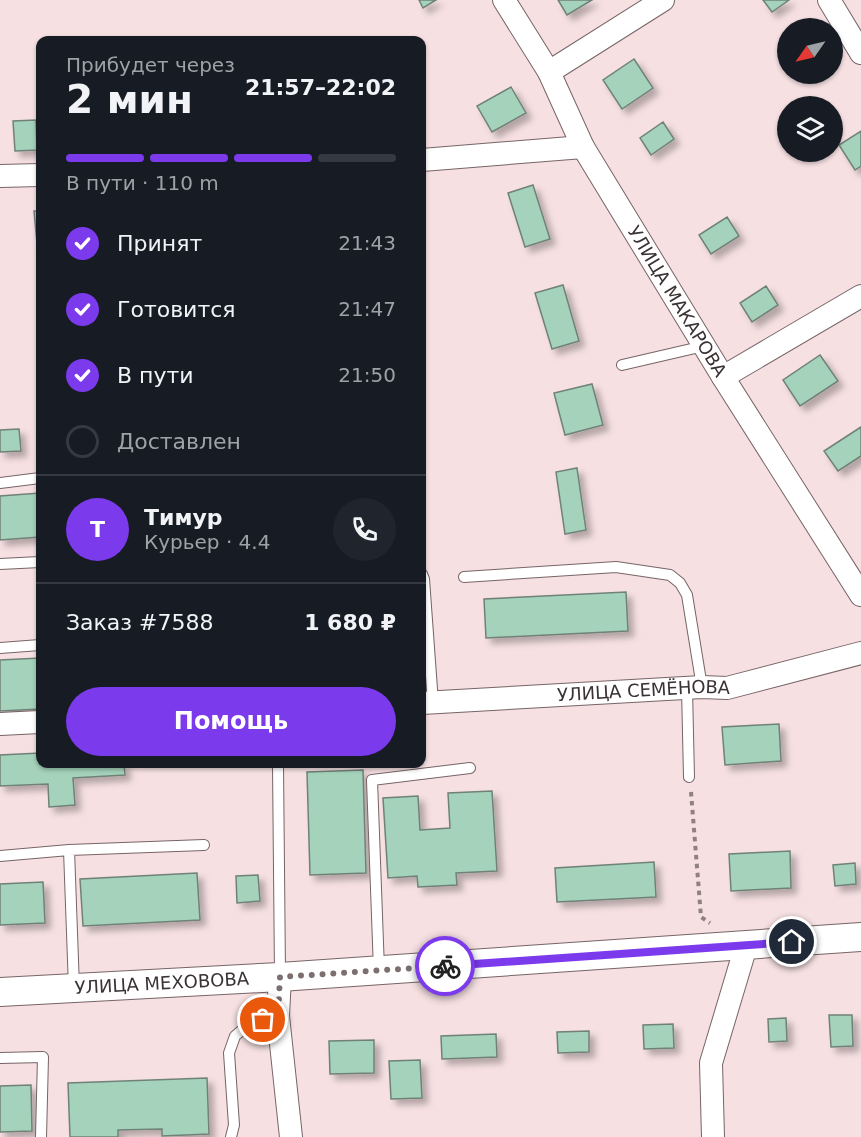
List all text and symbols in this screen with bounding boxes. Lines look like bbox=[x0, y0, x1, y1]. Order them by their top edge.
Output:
north arrow bbox=[777, 18, 843, 84]
map controls bbox=[777, 18, 843, 162]
text: Прибудет через bbox=[66, 53, 235, 77]
text: 21:57–22:02 bbox=[245, 75, 396, 100]
text: 2 мин bbox=[66, 77, 193, 122]
button: layers bbox=[777, 96, 843, 162]
text: В пути · 110 m bbox=[66, 171, 219, 195]
street label: УЛИЦА МАКАРОВА bbox=[624, 222, 732, 381]
icon: check bbox=[66, 227, 99, 260]
text: Принят bbox=[117, 231, 202, 256]
text: 21:43 bbox=[338, 231, 396, 255]
icon: check bbox=[66, 293, 99, 326]
text: Готовится bbox=[117, 297, 236, 322]
text: 21:47 bbox=[338, 297, 396, 321]
icon: check bbox=[66, 359, 99, 392]
text: В пути bbox=[117, 363, 194, 388]
text: 21:50 bbox=[338, 363, 396, 387]
text: Доставлен bbox=[117, 429, 241, 454]
button: phone bbox=[333, 498, 396, 561]
text: Тимур bbox=[144, 505, 223, 530]
text: Т bbox=[90, 517, 105, 542]
text: Курьер · 4.4 bbox=[144, 530, 270, 554]
text: Заказ #7588 bbox=[66, 610, 213, 635]
text: 1 680 ₽ bbox=[304, 610, 396, 635]
street label: УЛИЦА СЕМЁНОВА bbox=[557, 676, 731, 705]
button: Помощь bbox=[66, 687, 396, 756]
pin bbox=[766, 916, 817, 967]
icon: home bbox=[775, 925, 808, 958]
courier bbox=[415, 936, 475, 996]
icon: bike bbox=[429, 950, 462, 983]
street label: УЛИЦА МЕХОВОВА bbox=[74, 968, 250, 998]
pin bbox=[237, 994, 288, 1045]
icon: bag bbox=[246, 1003, 279, 1036]

